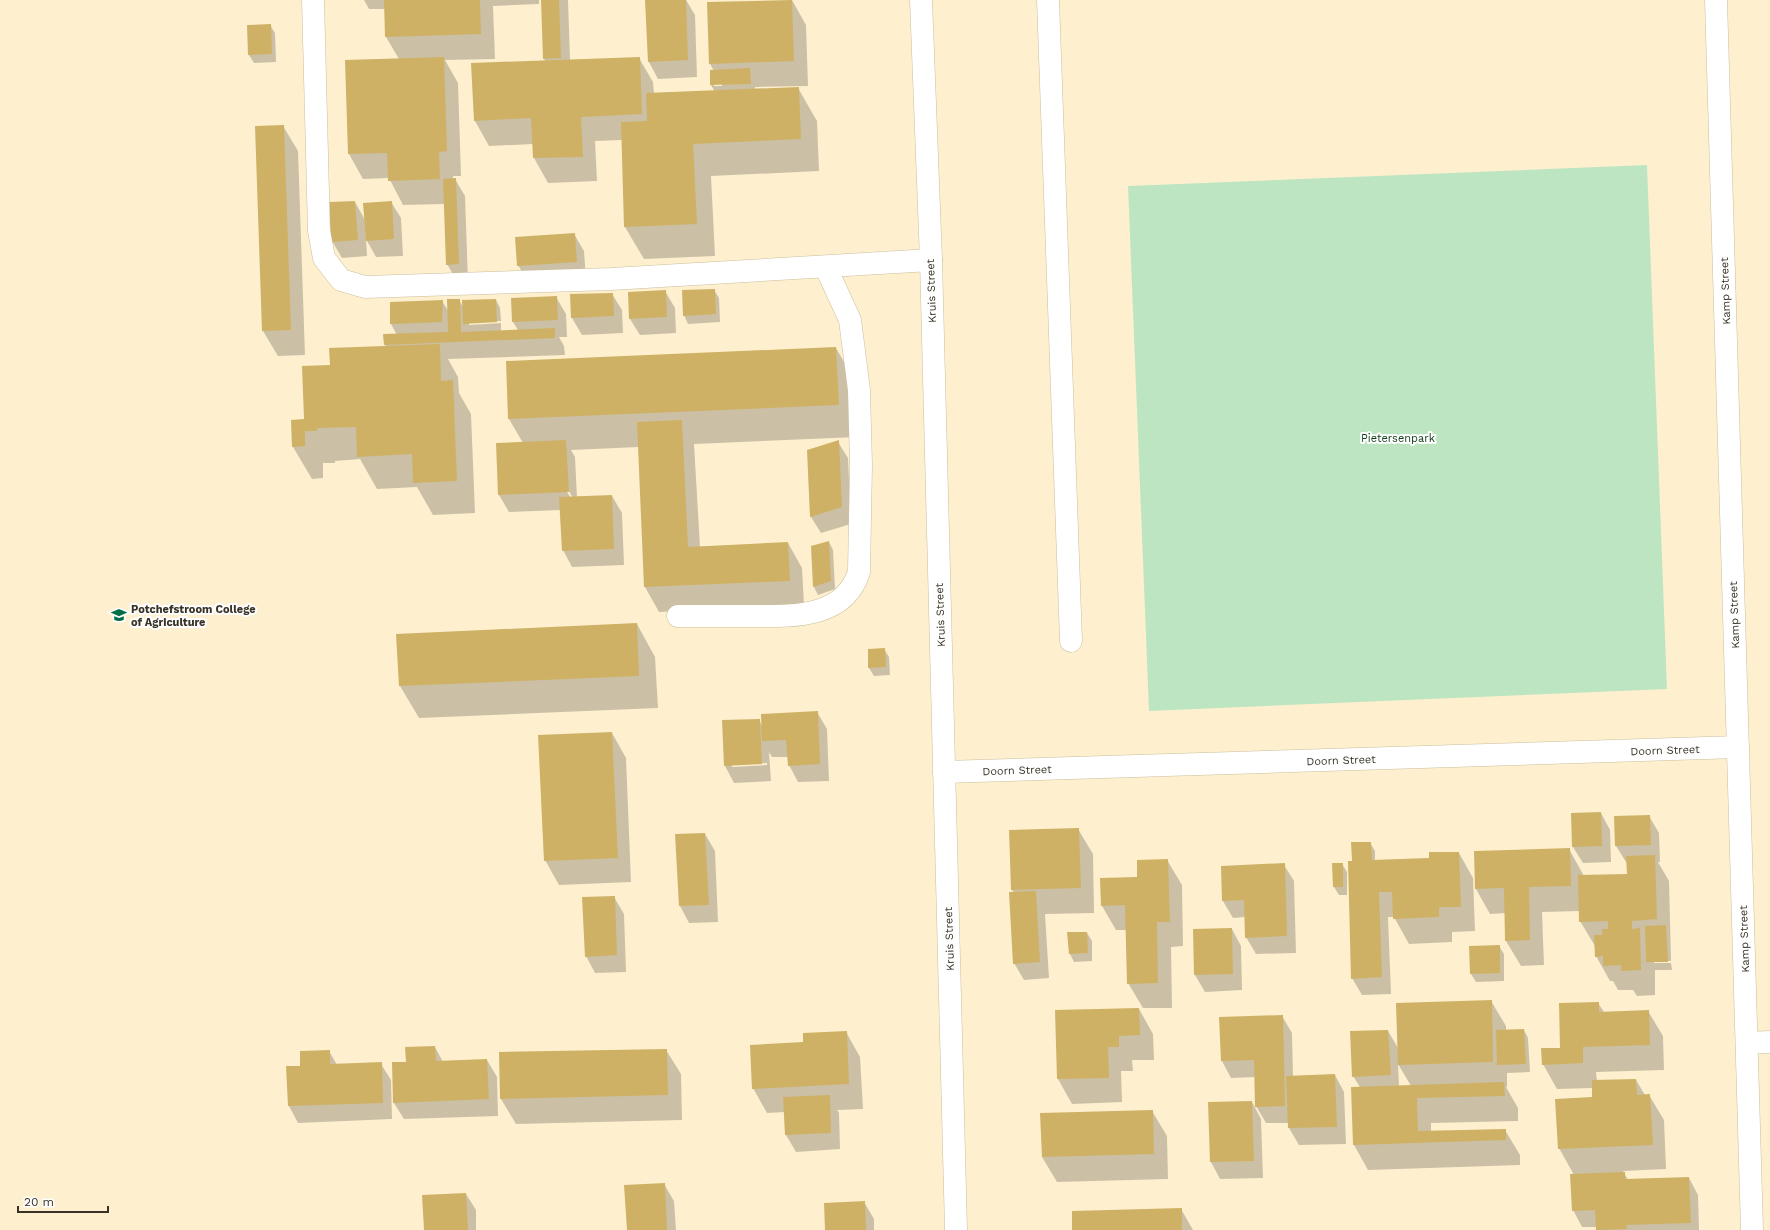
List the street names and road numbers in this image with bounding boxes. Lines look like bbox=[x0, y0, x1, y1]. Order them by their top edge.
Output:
street label: Kamp Street bbox=[1718, 257, 1733, 325]
street label: Kruis Street bbox=[924, 258, 939, 323]
street label: Kamp Street bbox=[1727, 581, 1742, 649]
street label: Kruis Street bbox=[933, 582, 948, 647]
street label: Doorn Street bbox=[1630, 743, 1700, 758]
street label: Doorn Street bbox=[1306, 753, 1376, 768]
street label: Doorn Street bbox=[982, 763, 1052, 778]
street label: Kamp Street bbox=[1737, 905, 1752, 973]
street label: Kruis Street bbox=[942, 906, 957, 971]

